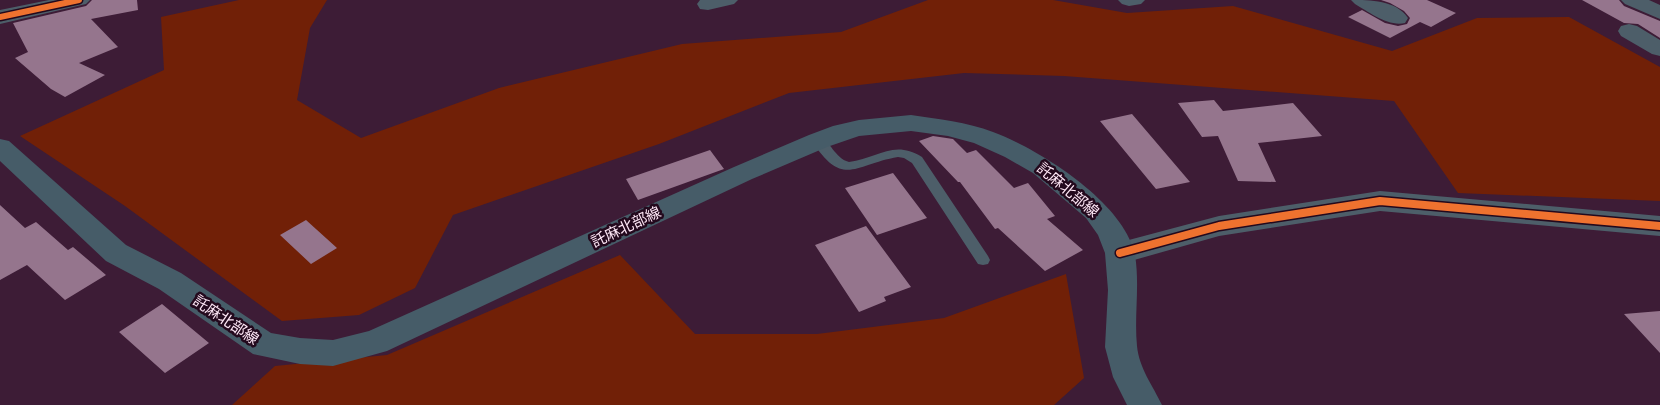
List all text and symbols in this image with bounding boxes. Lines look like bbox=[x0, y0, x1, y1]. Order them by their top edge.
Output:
street label: 託麻北部線 bbox=[1033, 158, 1103, 221]
street label: 託麻北部線 bbox=[588, 202, 664, 251]
street label: 託麻北部線 bbox=[190, 291, 263, 348]

